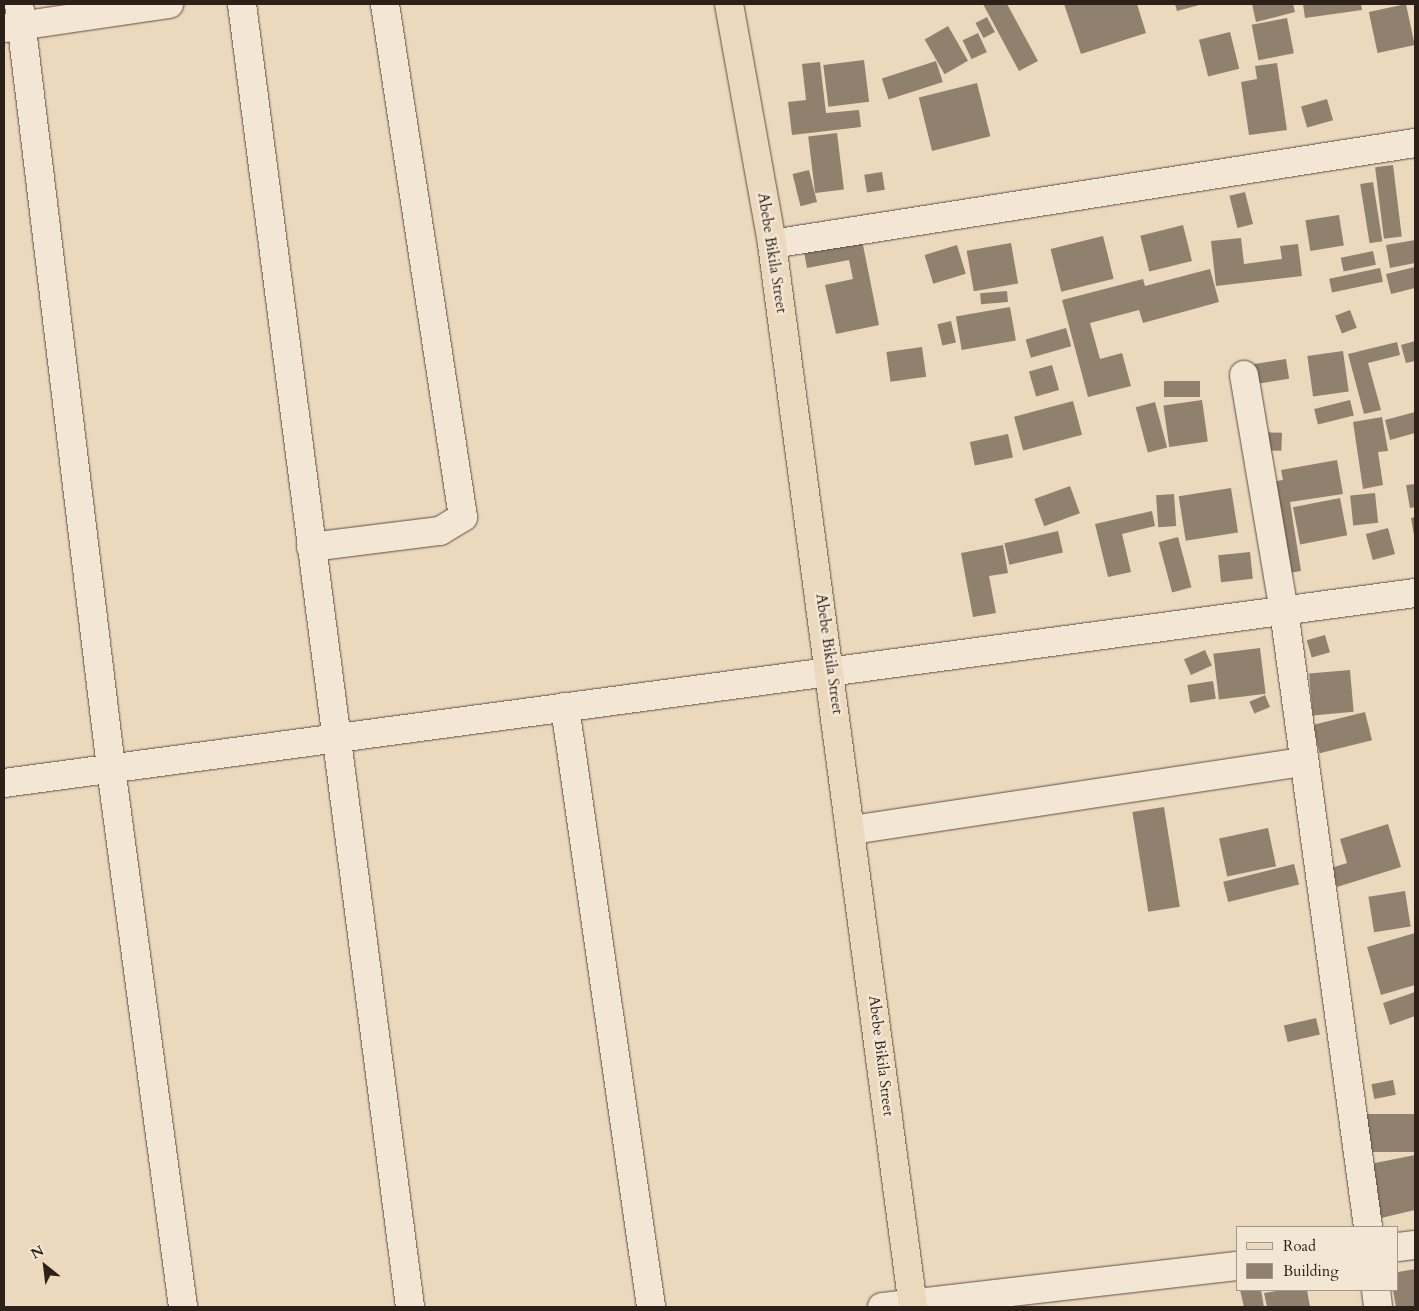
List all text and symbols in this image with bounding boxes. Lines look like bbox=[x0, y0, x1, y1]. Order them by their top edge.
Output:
street label: Abebe Bikila Street bbox=[754, 192, 790, 314]
street label: Abebe Bikila Street bbox=[812, 593, 846, 715]
street label: Abebe Bikila Street bbox=[865, 995, 897, 1117]
legend bbox=[1236, 1226, 1399, 1291]
text: Road bbox=[1283, 1236, 1316, 1256]
north arrow bbox=[20, 1241, 70, 1291]
text: N bbox=[28, 1241, 47, 1264]
text: Building bbox=[1283, 1261, 1339, 1281]

